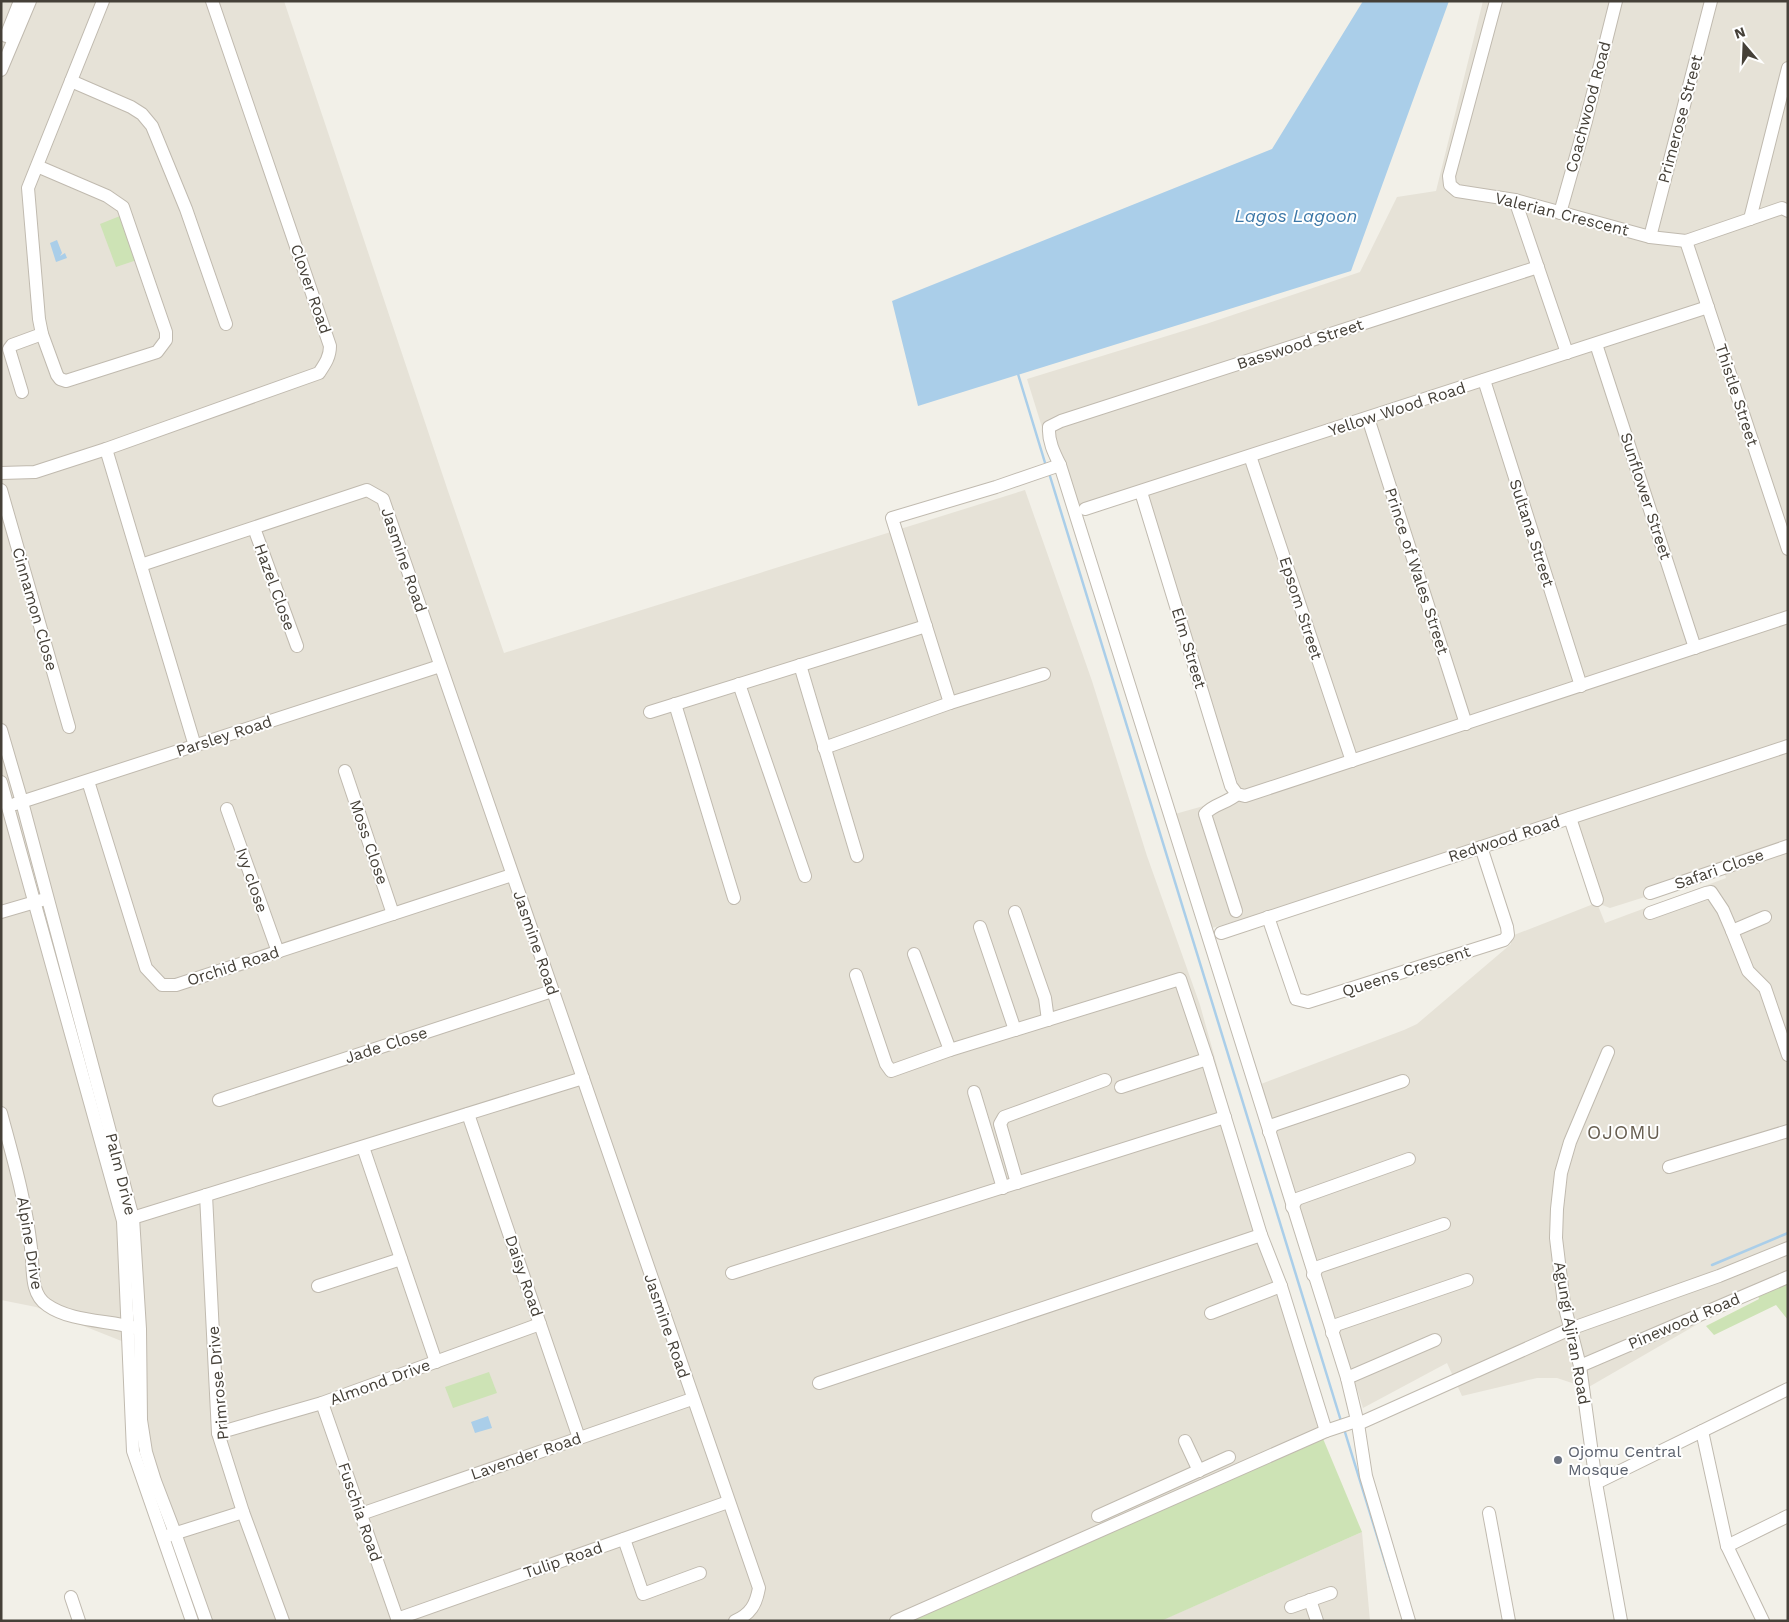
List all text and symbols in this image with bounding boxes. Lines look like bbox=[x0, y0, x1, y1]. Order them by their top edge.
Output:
north arrow bbox=[1719, 20, 1769, 70]
text: N bbox=[1732, 23, 1747, 42]
street label: Coachwood Road bbox=[1561, 39, 1615, 175]
street label: Primerose Street bbox=[1654, 52, 1706, 185]
street label: Valerian Crescent bbox=[1493, 188, 1631, 240]
water label: Lagos Lagoon bbox=[1235, 205, 1357, 226]
street label: Clover Road bbox=[287, 242, 335, 336]
street label: Basswood Street bbox=[1234, 315, 1366, 373]
street label: Thistle Street bbox=[1712, 341, 1763, 449]
street label: Yellow Wood Road bbox=[1326, 378, 1468, 440]
street label: Sunflower Street bbox=[1616, 430, 1676, 562]
street label: Sultana Street bbox=[1506, 477, 1559, 590]
street label: Prince of Wales Street bbox=[1381, 485, 1453, 657]
street label: Jasmine Road bbox=[377, 505, 431, 615]
street label: Hazel Close bbox=[250, 541, 300, 633]
street label: Cinnamon Close bbox=[8, 545, 62, 673]
street label: Epsom Street bbox=[1275, 554, 1327, 662]
street label: Elm Street bbox=[1168, 605, 1210, 691]
street label: Parsley Road bbox=[174, 712, 274, 760]
street label: Moss Close bbox=[346, 797, 392, 887]
street label: Redwood Road bbox=[1446, 812, 1562, 866]
street label: Ivy close bbox=[232, 845, 272, 915]
street label: Safari Close bbox=[1672, 845, 1766, 893]
street label: Jasmine Road bbox=[509, 888, 563, 998]
street label: Queens Crescent bbox=[1339, 941, 1473, 1001]
street label: Orchid Road bbox=[184, 942, 282, 990]
street label: Jade Close bbox=[342, 1023, 430, 1067]
district label: OJOMU bbox=[1587, 1121, 1661, 1144]
street label: Palm Drive bbox=[102, 1131, 140, 1217]
street label: Alpine Drive bbox=[13, 1195, 47, 1291]
street label: Daisy Road bbox=[501, 1233, 547, 1319]
street label: Agungi Ajiran Road bbox=[1550, 1260, 1594, 1406]
street label: Jasmine Road bbox=[640, 1271, 694, 1381]
street label: Pinewood Road bbox=[1625, 1289, 1743, 1353]
street label: Primrose Drive bbox=[204, 1325, 232, 1441]
street label: Almond Drive bbox=[327, 1355, 433, 1409]
street label: Lavender Road bbox=[468, 1428, 584, 1484]
place label: Ojomu Central Mosque bbox=[1568, 1442, 1681, 1479]
marker: Ojomu Central Mosque bbox=[1552, 1454, 1564, 1466]
street label: Fuschia Road bbox=[334, 1460, 386, 1564]
street label: Tulip Road bbox=[521, 1538, 605, 1582]

